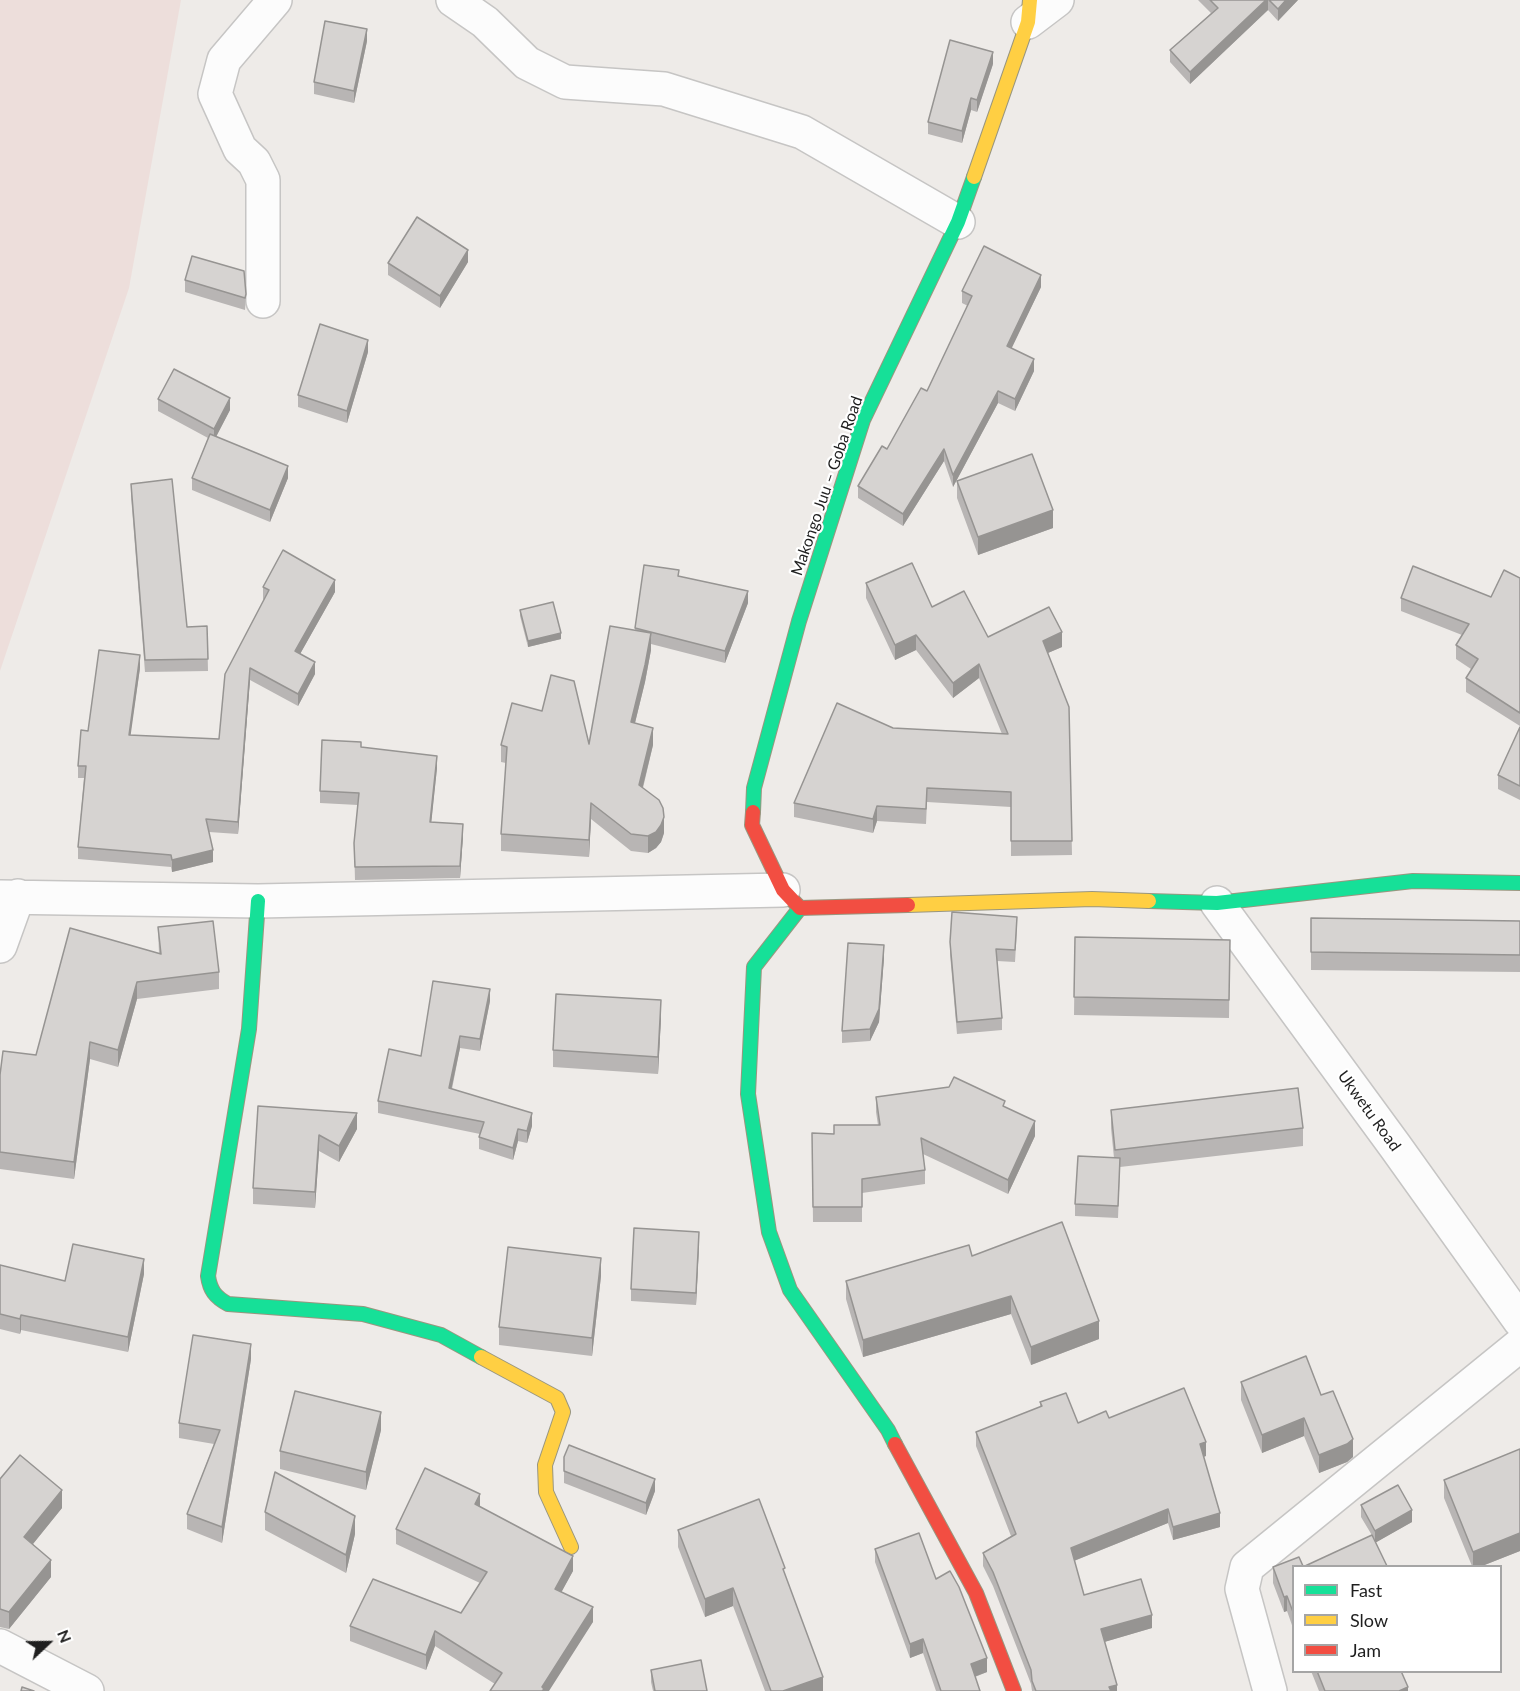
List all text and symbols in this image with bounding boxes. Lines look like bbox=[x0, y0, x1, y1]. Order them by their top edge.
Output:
street label: Makongo Juu – Goba Road bbox=[787, 394, 867, 578]
street label: Ukwetu Road bbox=[1333, 1067, 1405, 1155]
legend bbox=[1292, 1565, 1502, 1673]
text: Fast bbox=[1350, 1579, 1382, 1601]
text: Slow bbox=[1350, 1609, 1388, 1631]
north arrow bbox=[18, 1613, 78, 1673]
text: N bbox=[54, 1627, 76, 1645]
text: Jam bbox=[1350, 1639, 1381, 1661]

